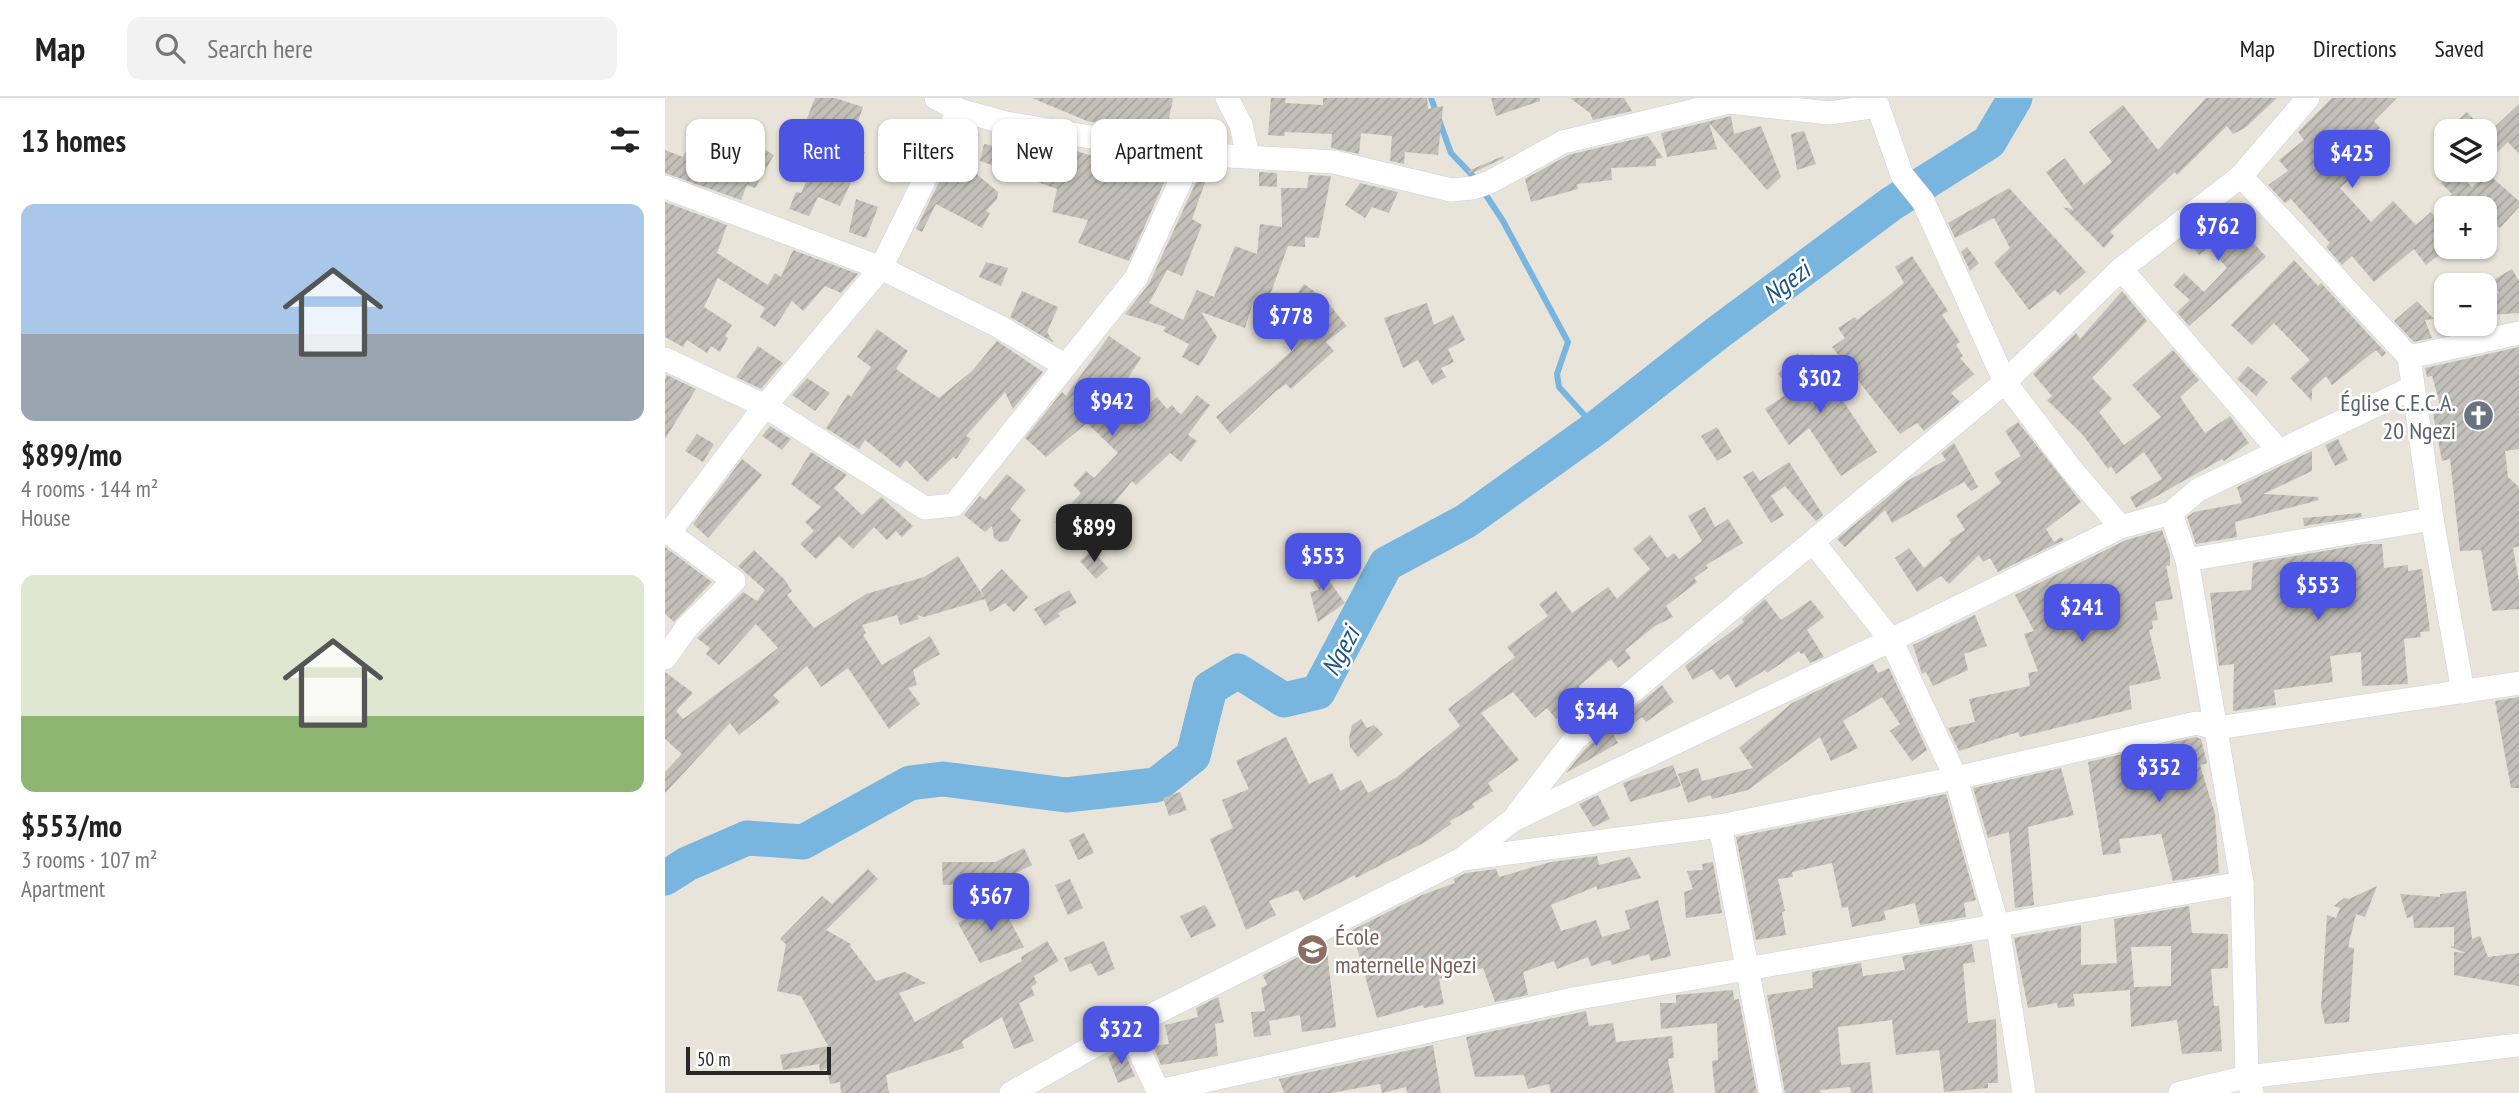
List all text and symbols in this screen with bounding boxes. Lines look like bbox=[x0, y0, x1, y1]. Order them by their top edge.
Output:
search box bbox=[127, 17, 617, 80]
text: Map bbox=[35, 27, 85, 70]
icon: search bbox=[151, 29, 189, 67]
text: Search here bbox=[207, 32, 313, 65]
text: Map bbox=[2240, 33, 2275, 64]
text: Directions bbox=[2313, 33, 2397, 64]
text: Saved bbox=[2435, 33, 2484, 64]
chip: Buy bbox=[686, 119, 765, 182]
chip: Rent bbox=[779, 119, 864, 182]
chip: Filters bbox=[878, 119, 978, 182]
chip: New bbox=[992, 119, 1077, 182]
chip: Apartment bbox=[1091, 119, 1227, 182]
map controls bbox=[2434, 119, 2497, 336]
button: layers bbox=[2434, 119, 2497, 182]
text: 13 homes bbox=[21, 121, 126, 160]
icon: filters bbox=[606, 121, 644, 159]
pin: $425 bbox=[2311, 130, 2393, 190]
text: $425 bbox=[2330, 138, 2374, 167]
button: + bbox=[2434, 196, 2497, 259]
pin: $762 bbox=[2177, 204, 2259, 263]
text: $762 bbox=[2196, 211, 2240, 240]
icon: home bbox=[270, 249, 396, 375]
water label: Ngezi bbox=[1756, 252, 1819, 310]
button: − bbox=[2434, 273, 2497, 336]
pin: $778 bbox=[1250, 294, 1332, 353]
text: $778 bbox=[1269, 301, 1313, 330]
pin: $302 bbox=[1779, 356, 1861, 415]
text: $302 bbox=[1798, 363, 1842, 392]
pin: $942 bbox=[1071, 378, 1153, 438]
text: $942 bbox=[1090, 386, 1134, 415]
place label: Église C.E.C.A. 20 Ngezi bbox=[2340, 387, 2456, 446]
church icon: Église C.E.C.A. 20 Ngezi bbox=[2462, 399, 2496, 433]
text: $899/mo bbox=[21, 435, 122, 474]
text: 4 rooms · 144 m² bbox=[21, 474, 158, 503]
text: House bbox=[21, 503, 71, 532]
pin: $899 bbox=[1053, 504, 1135, 564]
text: $899 bbox=[1072, 512, 1116, 541]
pin: $553 bbox=[1282, 533, 1364, 593]
text: $553 bbox=[1301, 541, 1345, 570]
pin: $553 bbox=[2277, 562, 2359, 622]
text: $553 bbox=[2296, 570, 2340, 599]
pin: $241 bbox=[2041, 584, 2123, 644]
text: $241 bbox=[2060, 592, 2104, 621]
water label: Ngezi bbox=[1314, 618, 1368, 681]
icon: home bbox=[270, 620, 396, 746]
pin: $344 bbox=[1555, 688, 1637, 748]
text: $344 bbox=[1574, 696, 1618, 725]
pin: $352 bbox=[2118, 744, 2200, 804]
text: $352 bbox=[2137, 752, 2181, 781]
text: $553/mo bbox=[21, 806, 122, 845]
text: 3 rooms · 107 m² bbox=[21, 845, 157, 874]
text: Apartment bbox=[21, 874, 105, 903]
pin: $567 bbox=[950, 874, 1032, 933]
text: $567 bbox=[969, 881, 1013, 910]
place label: École maternelle Ngezi bbox=[1335, 921, 1477, 980]
school or university icon: École maternelle Ngezi bbox=[1295, 933, 1329, 967]
pin: $322 bbox=[1080, 1006, 1162, 1066]
text: $322 bbox=[1099, 1014, 1143, 1043]
scale bar bbox=[686, 1044, 831, 1076]
text: 50 m bbox=[697, 1047, 731, 1071]

